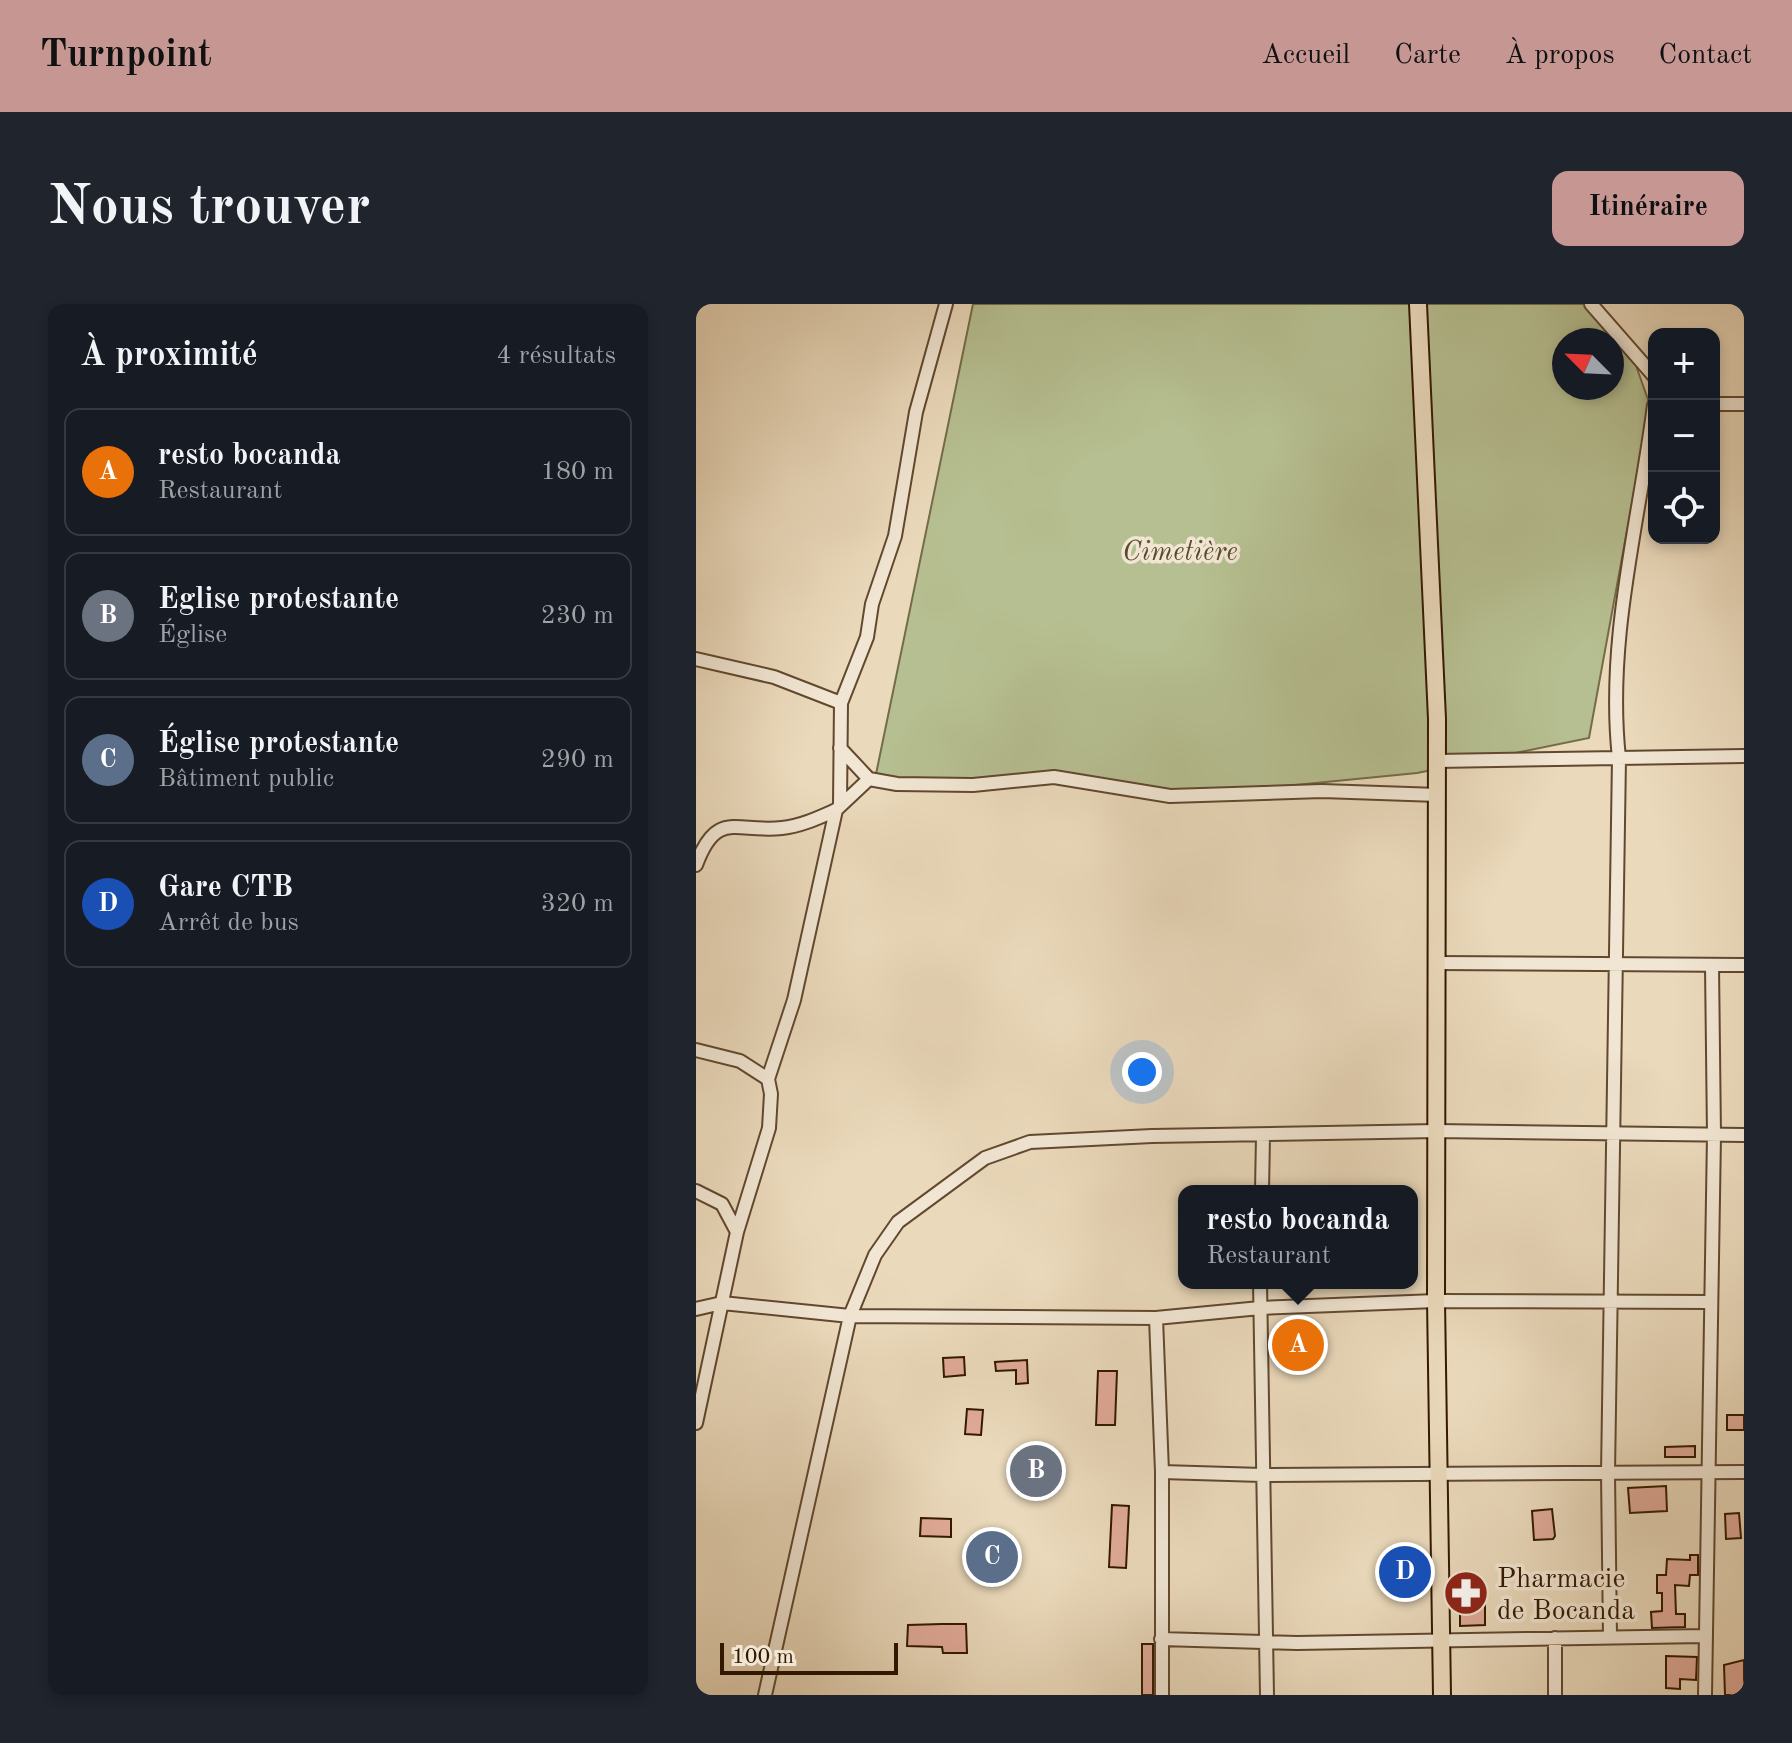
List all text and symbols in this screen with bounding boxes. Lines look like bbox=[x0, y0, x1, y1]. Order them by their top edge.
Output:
text: Turnpoint bbox=[40, 37, 212, 75]
text: Accueil bbox=[1261, 42, 1350, 70]
text: Carte bbox=[1394, 42, 1461, 70]
text: À propos bbox=[1505, 42, 1615, 70]
text: Contact bbox=[1659, 42, 1752, 70]
button: Itinéraire bbox=[1552, 171, 1744, 246]
text: Nous trouver bbox=[48, 180, 371, 236]
north arrow bbox=[1552, 328, 1624, 400]
map controls bbox=[1648, 328, 1720, 544]
button: + bbox=[1648, 328, 1720, 400]
text: À proximité bbox=[80, 339, 258, 373]
text: 4 résultats bbox=[497, 343, 616, 369]
button: − bbox=[1648, 400, 1720, 472]
text: resto bocanda bbox=[158, 441, 341, 471]
text: A bbox=[98, 459, 118, 485]
text: 180 m bbox=[541, 459, 614, 485]
button: locate bbox=[1648, 472, 1720, 544]
text: Restaurant bbox=[158, 478, 282, 504]
park label: Cimetière bbox=[1122, 539, 1238, 567]
text: Eglise protestante bbox=[158, 585, 399, 615]
text: B bbox=[99, 603, 117, 629]
text: 230 m bbox=[541, 603, 614, 629]
text: Église bbox=[158, 622, 227, 648]
text: Église protestante bbox=[158, 729, 399, 759]
text: C bbox=[99, 747, 117, 773]
text: 290 m bbox=[541, 747, 614, 773]
text: Bâtiment public bbox=[158, 766, 334, 792]
text: Gare CTB bbox=[158, 873, 293, 903]
text: D bbox=[98, 891, 118, 917]
text: 320 m bbox=[541, 891, 614, 917]
text: Arrêt de bus bbox=[158, 910, 299, 936]
your location bbox=[1122, 1052, 1162, 1092]
popup bbox=[1178, 1185, 1418, 1289]
text: resto bocanda bbox=[1207, 1206, 1389, 1236]
text: Restaurant bbox=[1207, 1243, 1331, 1269]
pin: A bbox=[1272, 1315, 1324, 1375]
pin: B bbox=[1010, 1441, 1062, 1501]
pin: C bbox=[966, 1527, 1018, 1587]
pin: D bbox=[1379, 1542, 1431, 1602]
place label: Pharmacie de Bocanda bbox=[1497, 1566, 1635, 1626]
pharmacy icon: Pharmacie de Bocanda bbox=[1442, 1569, 1490, 1617]
scale bar bbox=[720, 1639, 898, 1675]
text: 100 m bbox=[732, 1646, 794, 1668]

